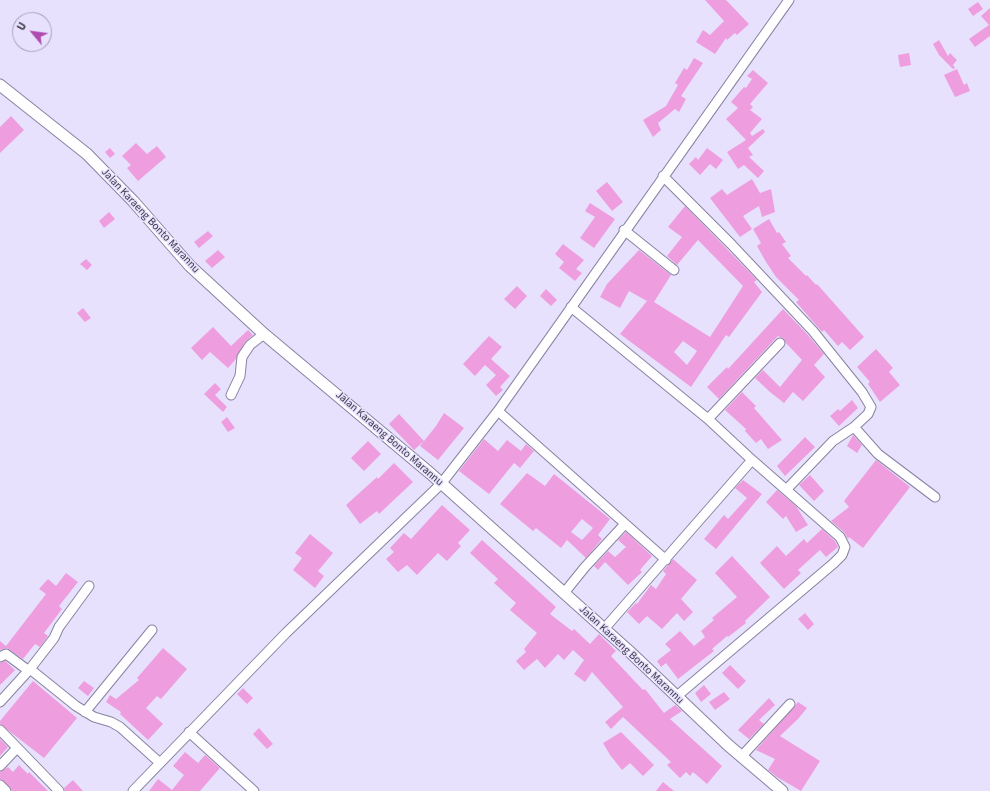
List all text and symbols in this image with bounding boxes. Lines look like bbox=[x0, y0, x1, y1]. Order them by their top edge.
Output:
north arrow bbox=[12, 12, 52, 52]
text: U bbox=[14, 20, 30, 33]
street label: Jalan Karaeng Bonto Marannu bbox=[98, 166, 202, 276]
street label: Jalan Karaeng Bonto Marannu bbox=[332, 389, 446, 489]
street label: Jalan Karaeng Bonto Marannu bbox=[576, 603, 686, 707]

